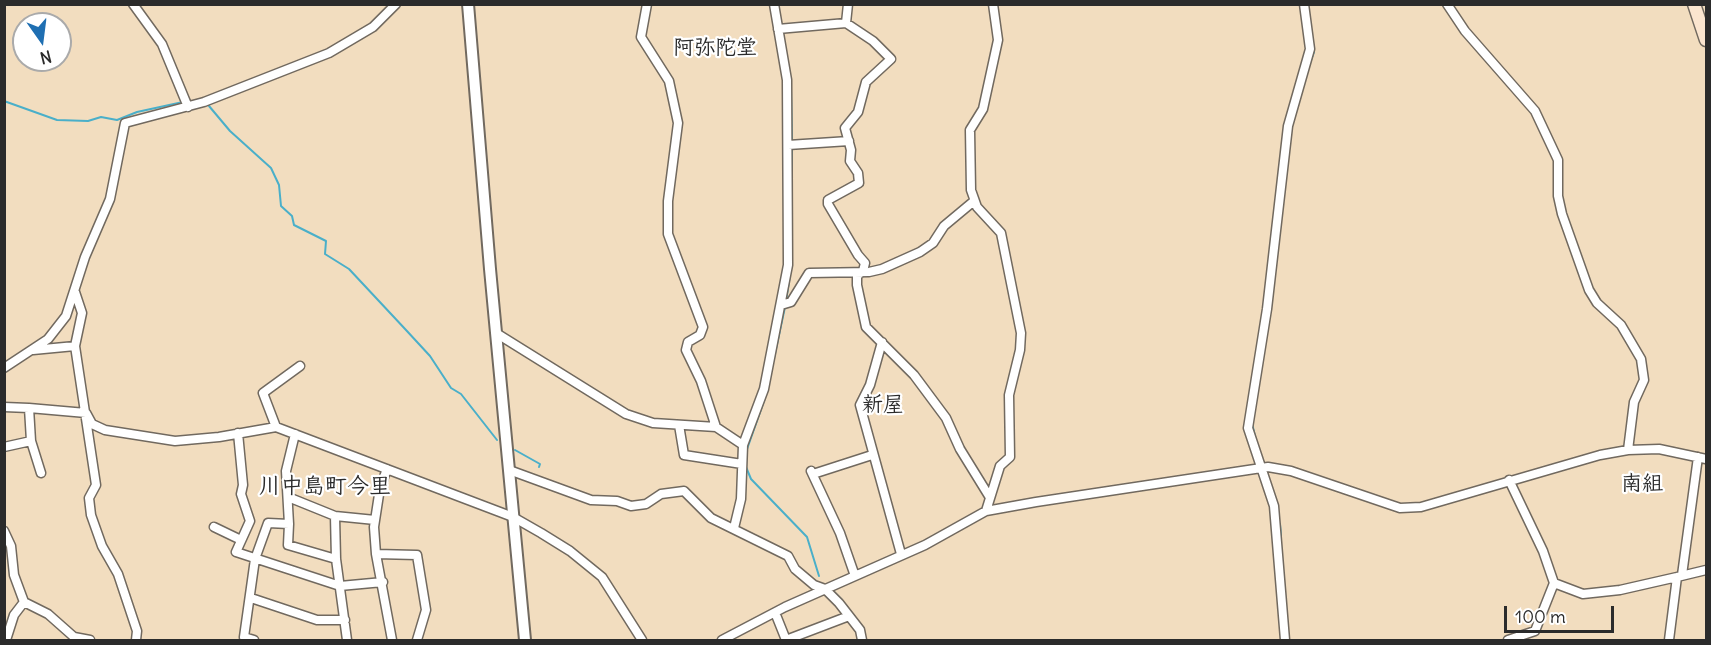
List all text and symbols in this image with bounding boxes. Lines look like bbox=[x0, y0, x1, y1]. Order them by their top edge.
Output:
north arrow bbox=[12, 12, 72, 72]
district label: 阿弥陀堂 bbox=[673, 35, 757, 61]
text: N bbox=[38, 46, 54, 69]
district label: 新屋 bbox=[862, 392, 904, 418]
district label: 南組 bbox=[1621, 471, 1663, 497]
district label: 川中島町今里 bbox=[259, 474, 391, 500]
scale bar bbox=[1507, 594, 1616, 632]
text: 100 m bbox=[1515, 605, 1566, 628]

